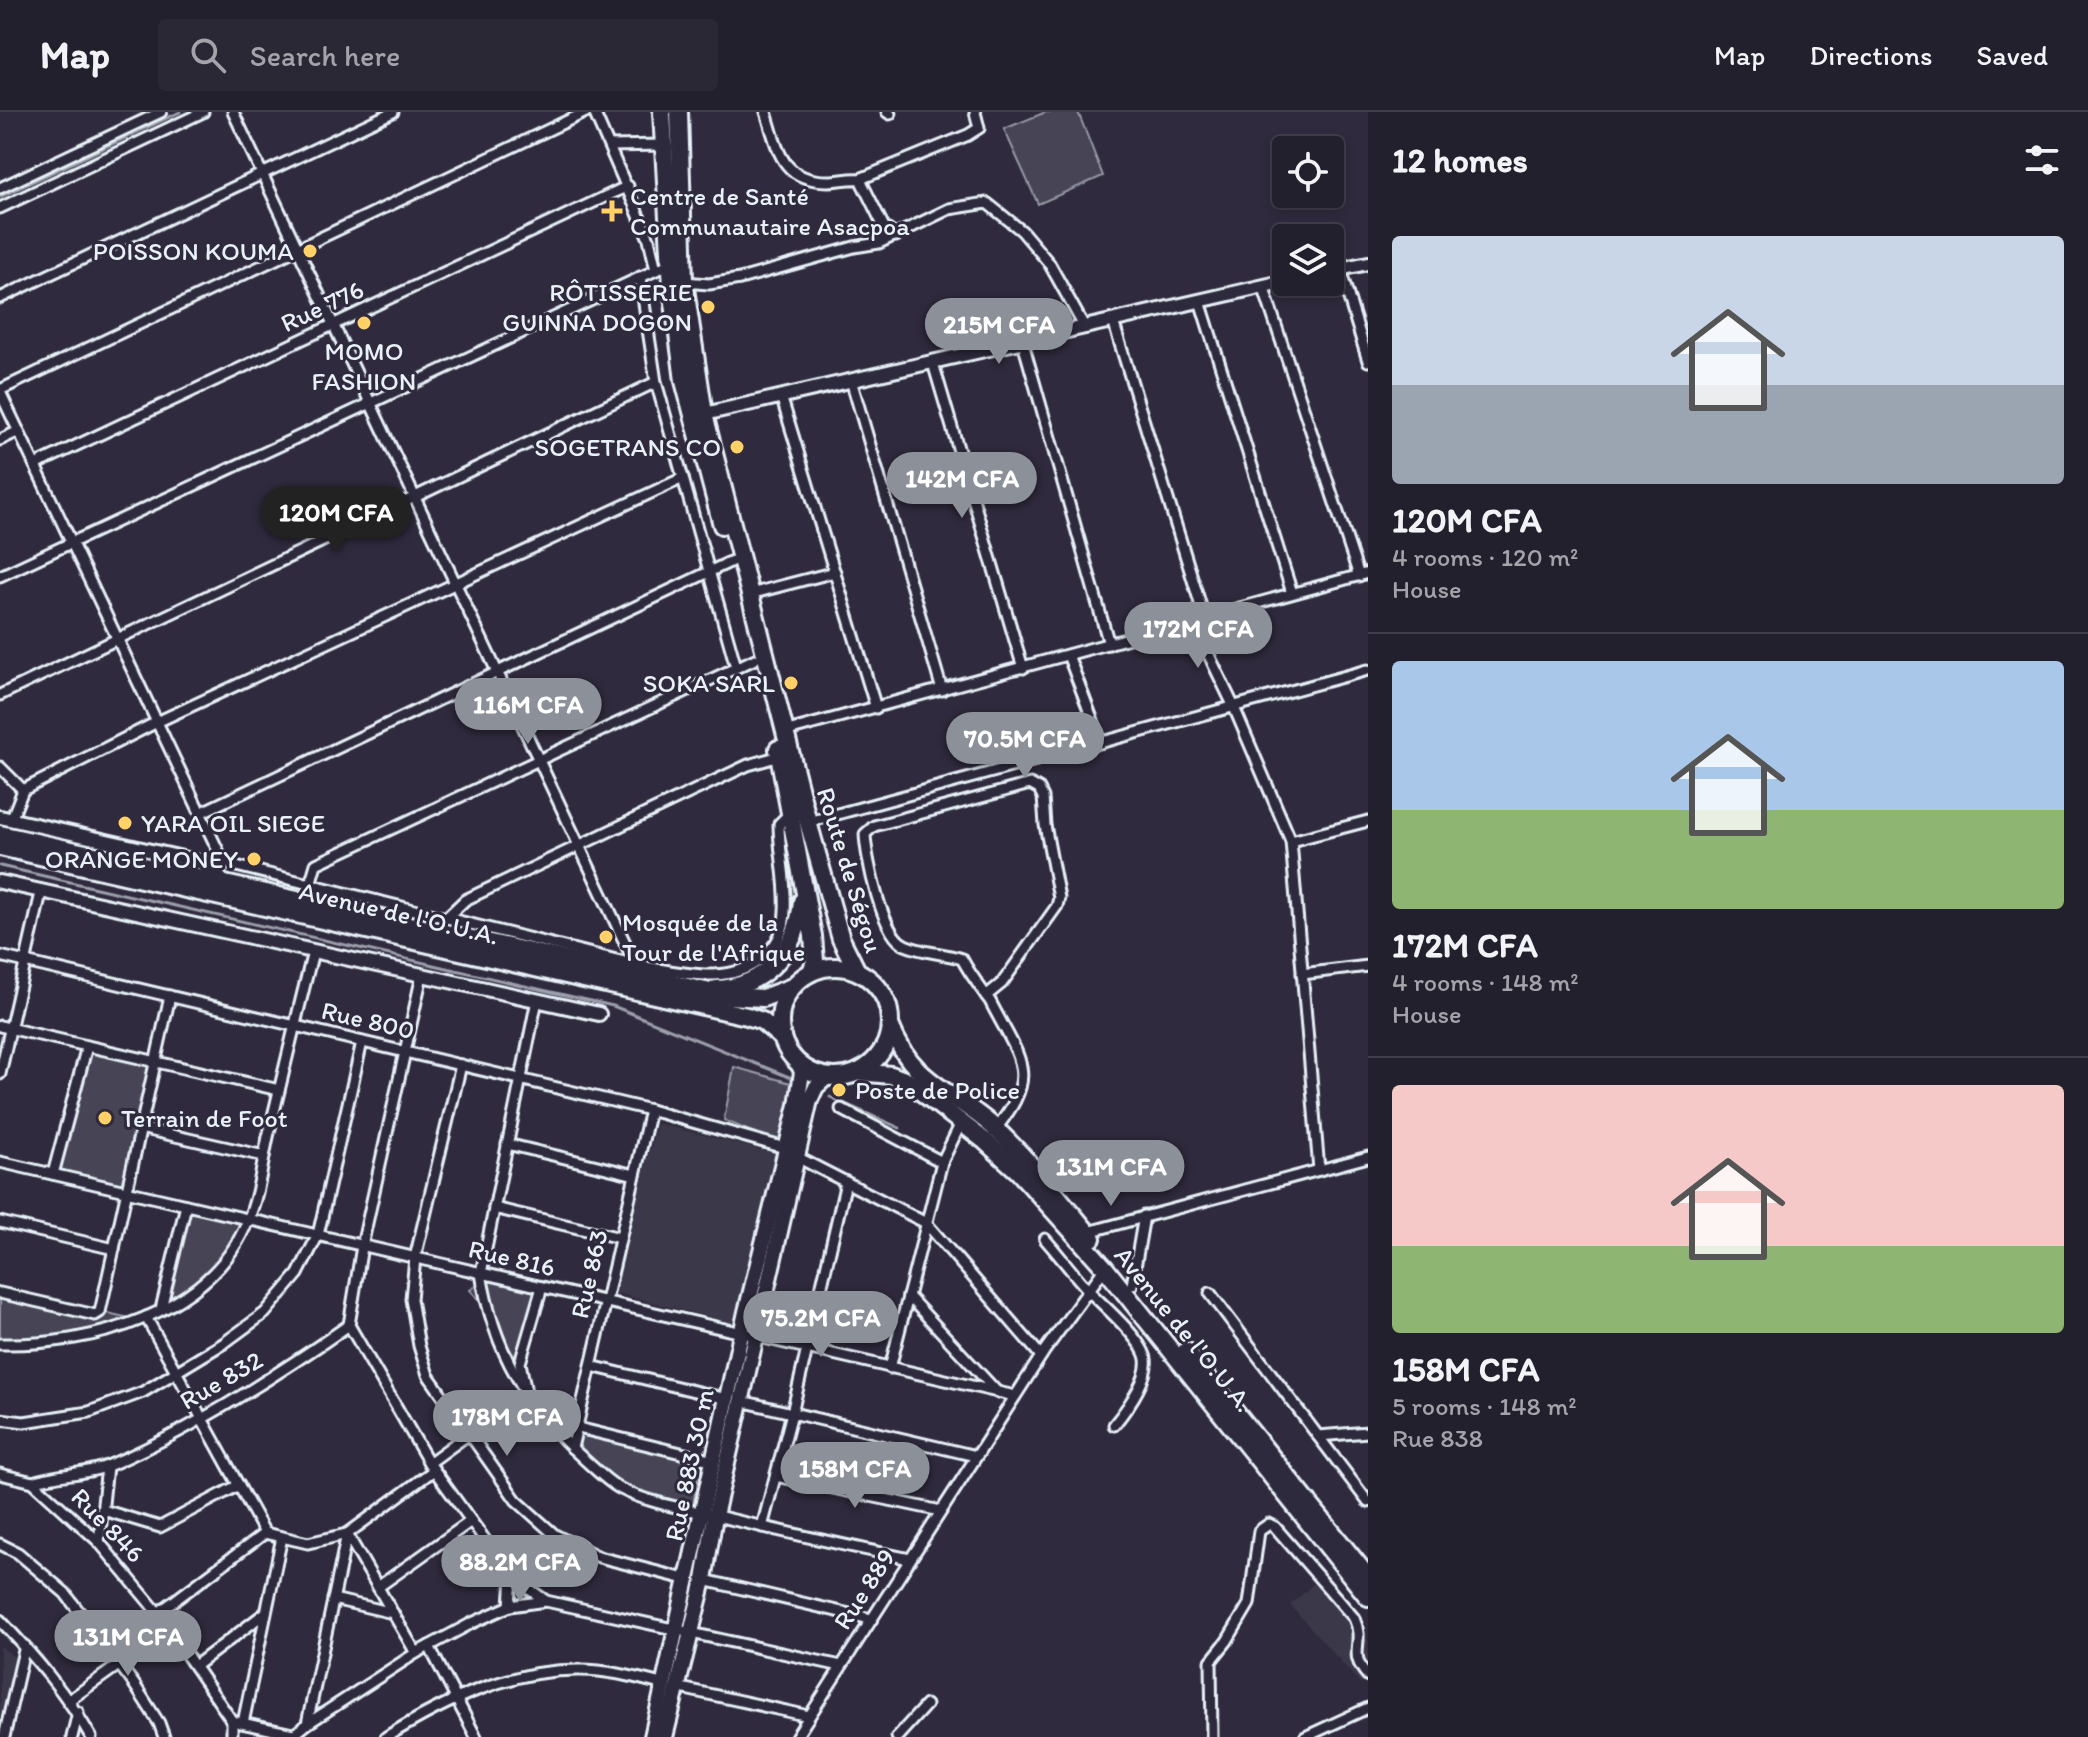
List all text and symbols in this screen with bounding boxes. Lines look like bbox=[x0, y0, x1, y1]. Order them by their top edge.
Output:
search box bbox=[158, 19, 718, 91]
text: Map bbox=[40, 32, 110, 78]
icon: search bbox=[186, 33, 230, 77]
text: Search here bbox=[250, 37, 400, 74]
text: Map bbox=[1714, 38, 1765, 72]
text: Directions bbox=[1809, 38, 1933, 72]
text: Saved bbox=[1977, 38, 2048, 72]
map controls bbox=[1272, 136, 1344, 296]
button: locate bbox=[1272, 136, 1344, 208]
icon: filters bbox=[2020, 138, 2064, 182]
text: 12 homes bbox=[1392, 140, 1528, 181]
place label: Centre de Santé Communautaire Asacpoa bbox=[630, 180, 910, 242]
marker: Centre de Santé Communautaire Asacpoa bbox=[601, 200, 623, 222]
button: layers bbox=[1272, 224, 1344, 296]
place label: POISSON KOUMA bbox=[93, 235, 294, 267]
marker: POISSON KOUMA bbox=[301, 242, 319, 260]
street label: Rue 776 bbox=[275, 273, 369, 339]
place label: RÔTISSERIE GUINNA DOGON bbox=[502, 276, 692, 338]
icon: home bbox=[1656, 288, 1800, 432]
marker: RÔTISSERIE GUINNA DOGON bbox=[699, 298, 717, 316]
pin: 215M CFA bbox=[916, 298, 1082, 366]
text: 215M CFA bbox=[943, 308, 1055, 340]
marker: MOMO FASHION bbox=[355, 314, 373, 332]
place label: MOMO FASHION bbox=[312, 335, 416, 397]
place label: SOGETRANS CO bbox=[535, 431, 721, 463]
marker: SOGETRANS CO bbox=[728, 438, 746, 456]
pin: 142M CFA bbox=[879, 452, 1045, 520]
text: 142M CFA bbox=[905, 462, 1019, 494]
pin: 120M CFA bbox=[253, 486, 419, 554]
text: 120M CFA bbox=[279, 496, 393, 528]
text: 120M CFA bbox=[1392, 500, 1542, 541]
text: 4 rooms · 120 m² bbox=[1392, 541, 1578, 573]
text: House bbox=[1392, 573, 1462, 605]
pin: 172M CFA bbox=[1115, 602, 1281, 670]
text: 172M CFA bbox=[1142, 612, 1254, 644]
place label: SOKA SARL bbox=[643, 667, 775, 699]
marker: SOKA SARL bbox=[782, 674, 800, 692]
pin: 116M CFA bbox=[445, 678, 611, 746]
text: 116M CFA bbox=[473, 688, 583, 720]
pin: 70.5M CFA bbox=[933, 712, 1117, 780]
icon: home bbox=[1656, 713, 1800, 857]
text: 70.5M CFA bbox=[964, 722, 1086, 754]
street label: Route de Ségou bbox=[810, 783, 890, 957]
place label: YARA OIL SIEGE bbox=[141, 807, 325, 839]
marker: YARA OIL SIEGE bbox=[116, 814, 134, 832]
place label: ORANGE MONEY bbox=[45, 843, 238, 875]
marker: ORANGE MONEY bbox=[245, 850, 263, 868]
street label: Avenue de l'O.U.A. bbox=[296, 875, 502, 951]
place label: Mosquée de la Tour de l'Afrique bbox=[622, 906, 805, 968]
text: 172M CFA bbox=[1392, 925, 1538, 966]
marker: Mosquée de la Tour de l'Afrique bbox=[597, 928, 615, 946]
text: 4 rooms · 148 m² bbox=[1392, 966, 1579, 998]
street label: Rue 800 bbox=[318, 994, 418, 1046]
text: House bbox=[1392, 998, 1462, 1030]
place label: Poste de Police bbox=[855, 1074, 1020, 1106]
marker: Poste de Police bbox=[830, 1081, 848, 1099]
place label: Terrain de Foot bbox=[121, 1102, 288, 1134]
marker: Terrain de Foot bbox=[96, 1109, 114, 1127]
icon: home bbox=[1656, 1137, 1800, 1281]
pin: 131M CFA bbox=[1028, 1140, 1194, 1208]
text: 131M CFA bbox=[1055, 1150, 1167, 1182]
street label: Rue 863 bbox=[563, 1226, 615, 1322]
street label: Rue 816 bbox=[465, 1232, 559, 1284]
street label: Avenue de l'O.U.A. bbox=[1107, 1240, 1261, 1418]
pin: 75.2M CFA bbox=[729, 1291, 913, 1359]
text: 75.2M CFA bbox=[761, 1301, 881, 1333]
street label: Rue 832 bbox=[174, 1343, 268, 1416]
text: 158M CFA bbox=[1392, 1349, 1540, 1390]
street label: Rue 883 30 m bbox=[657, 1386, 721, 1544]
pin: 178M CFA bbox=[424, 1390, 590, 1458]
text: 5 rooms · 148 m² bbox=[1392, 1390, 1577, 1422]
text: 178M CFA bbox=[451, 1400, 563, 1432]
text: Rue 838 bbox=[1392, 1422, 1483, 1454]
pin: 158M CFA bbox=[772, 1442, 938, 1510]
text: 158M CFA bbox=[799, 1452, 911, 1484]
street label: Rue 846 bbox=[65, 1481, 151, 1569]
pin: 88.2M CFA bbox=[428, 1535, 612, 1603]
street label: Rue 889 bbox=[826, 1542, 902, 1636]
text: 88.2M CFA bbox=[459, 1545, 581, 1577]
pin: 131M CFA bbox=[45, 1610, 211, 1678]
text: 131M CFA bbox=[72, 1620, 184, 1652]

